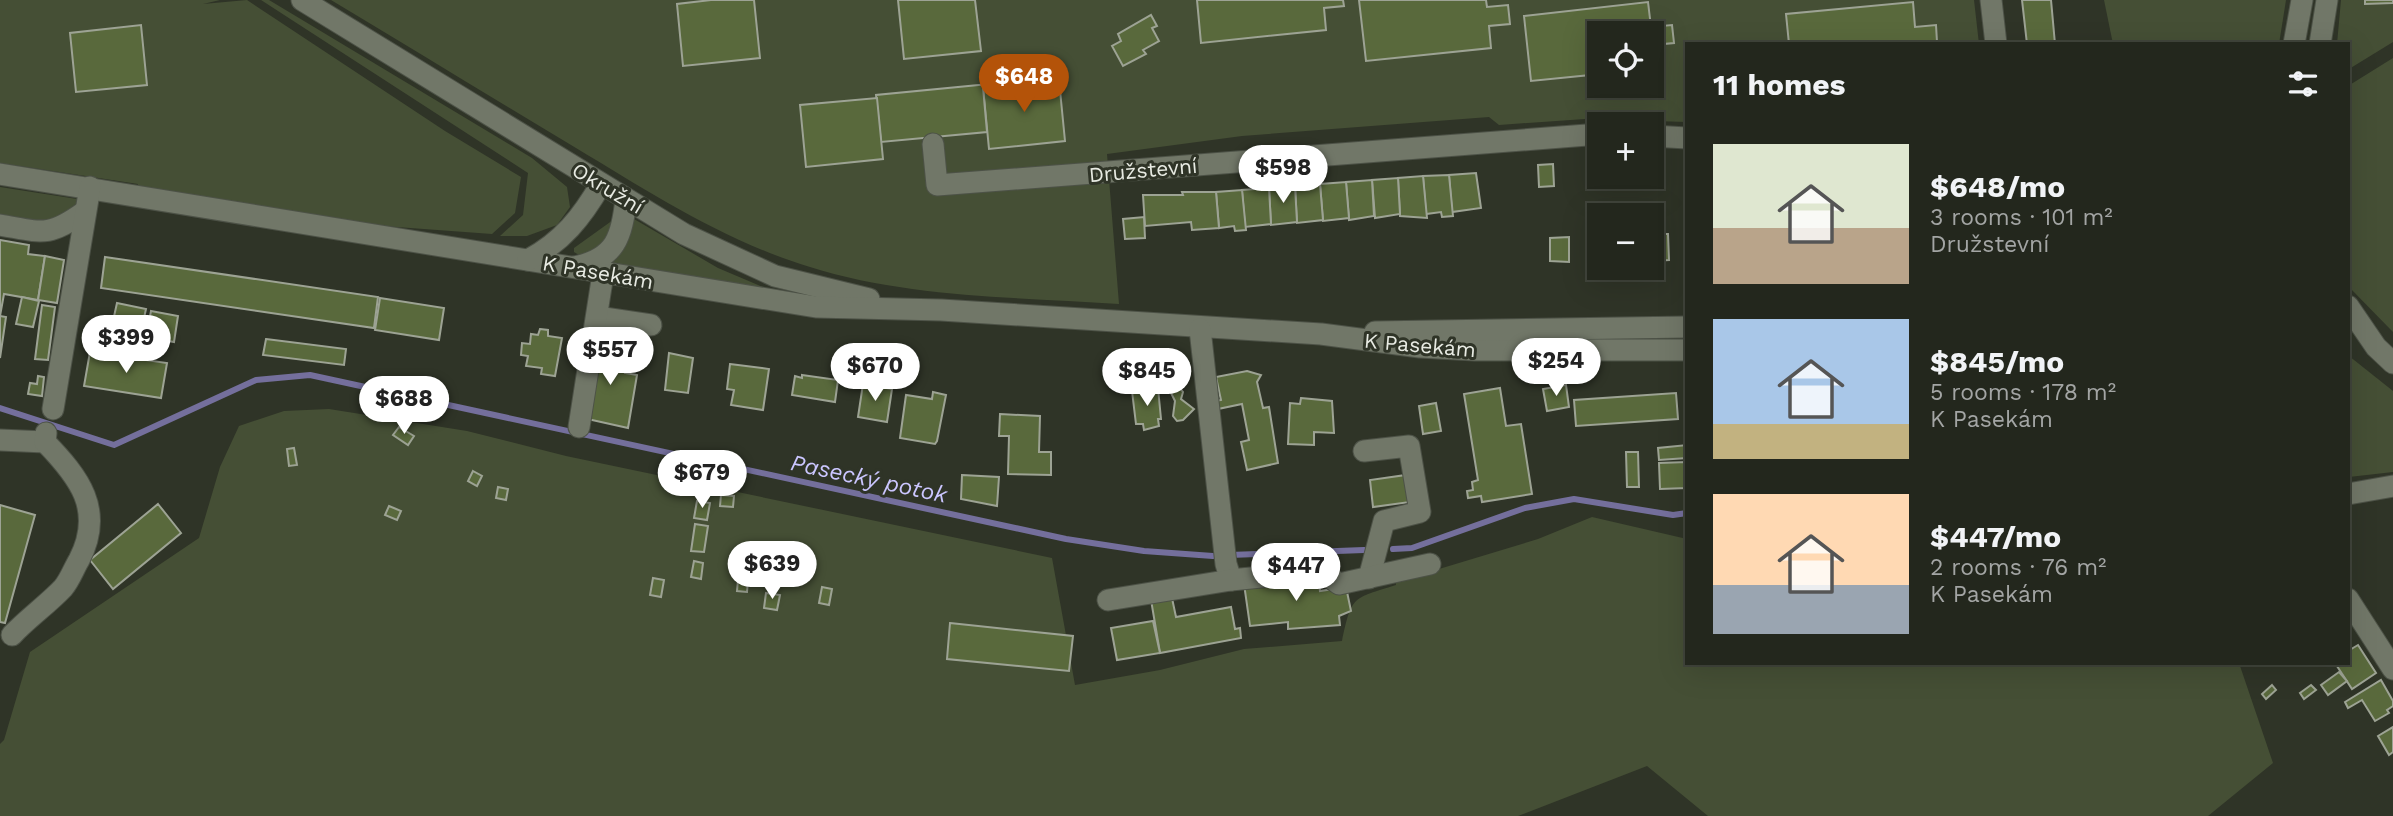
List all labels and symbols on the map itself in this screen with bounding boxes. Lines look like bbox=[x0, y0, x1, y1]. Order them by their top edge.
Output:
pin: $648 bbox=[983, 54, 1065, 114]
pin: $598 bbox=[1242, 146, 1324, 205]
street label: Družstevní bbox=[1088, 153, 1199, 187]
street label: Okružní bbox=[568, 157, 649, 219]
street label: K Pasekám bbox=[541, 250, 655, 294]
pin: $399 bbox=[85, 316, 167, 375]
pin: $557 bbox=[569, 328, 651, 387]
street label: K Pasekám bbox=[1363, 328, 1477, 362]
pin: $254 bbox=[1515, 338, 1597, 398]
pin: $670 bbox=[834, 344, 916, 403]
pin: $845 bbox=[1106, 348, 1188, 408]
pin: $688 bbox=[363, 376, 445, 436]
water label: Pasecký potok bbox=[788, 449, 951, 509]
pin: $679 bbox=[661, 450, 743, 510]
pin: $639 bbox=[731, 542, 813, 601]
pin: $447 bbox=[1255, 544, 1337, 603]

